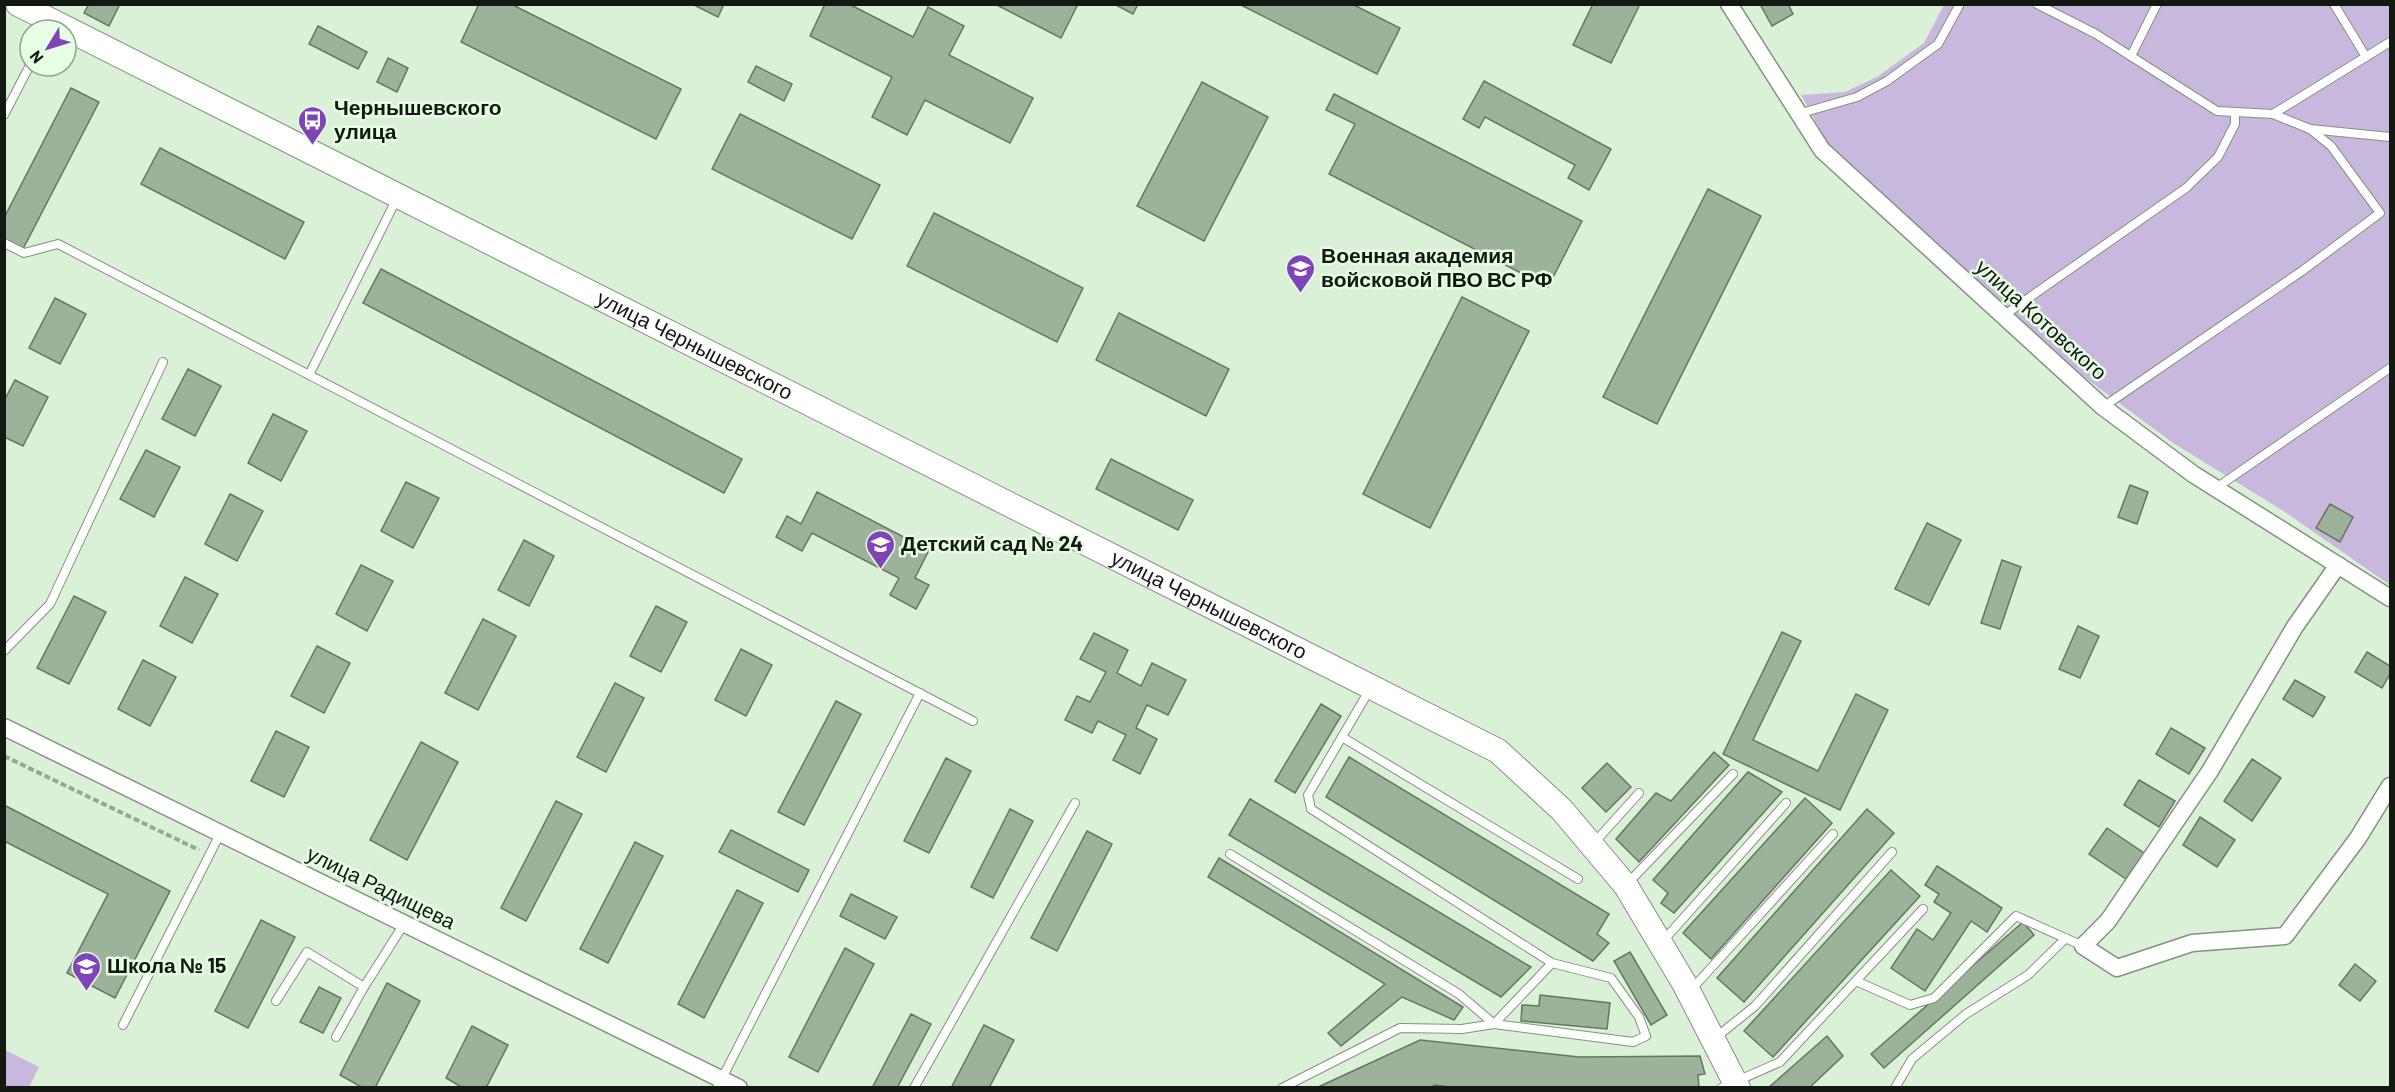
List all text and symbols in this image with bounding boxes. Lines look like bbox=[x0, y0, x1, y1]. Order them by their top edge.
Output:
north arrow bbox=[18, 18, 78, 78]
text: N bbox=[25, 48, 47, 68]
place label: Чернышевского улица bbox=[334, 94, 502, 143]
bus stop icon: Чернышевского улица bbox=[297, 104, 329, 146]
place label: Военная академия войсковой ПВО ВС РФ bbox=[1321, 242, 1552, 291]
school or university icon: Военная академия войсковой ПВО ВС РФ bbox=[1284, 252, 1316, 294]
street label: улица Котовского bbox=[1971, 253, 2113, 384]
street label: улица Чернышевского bbox=[593, 284, 797, 404]
school or university icon: Детский сад № 24 bbox=[864, 528, 896, 570]
place label: Детский сад № 24 bbox=[901, 530, 1083, 555]
street label: улица Чернышевского bbox=[1108, 544, 1312, 664]
street label: улица Радищева bbox=[303, 840, 460, 934]
school or university icon: Школа № 15 bbox=[70, 950, 102, 992]
place label: Школа № 15 bbox=[107, 952, 226, 977]

